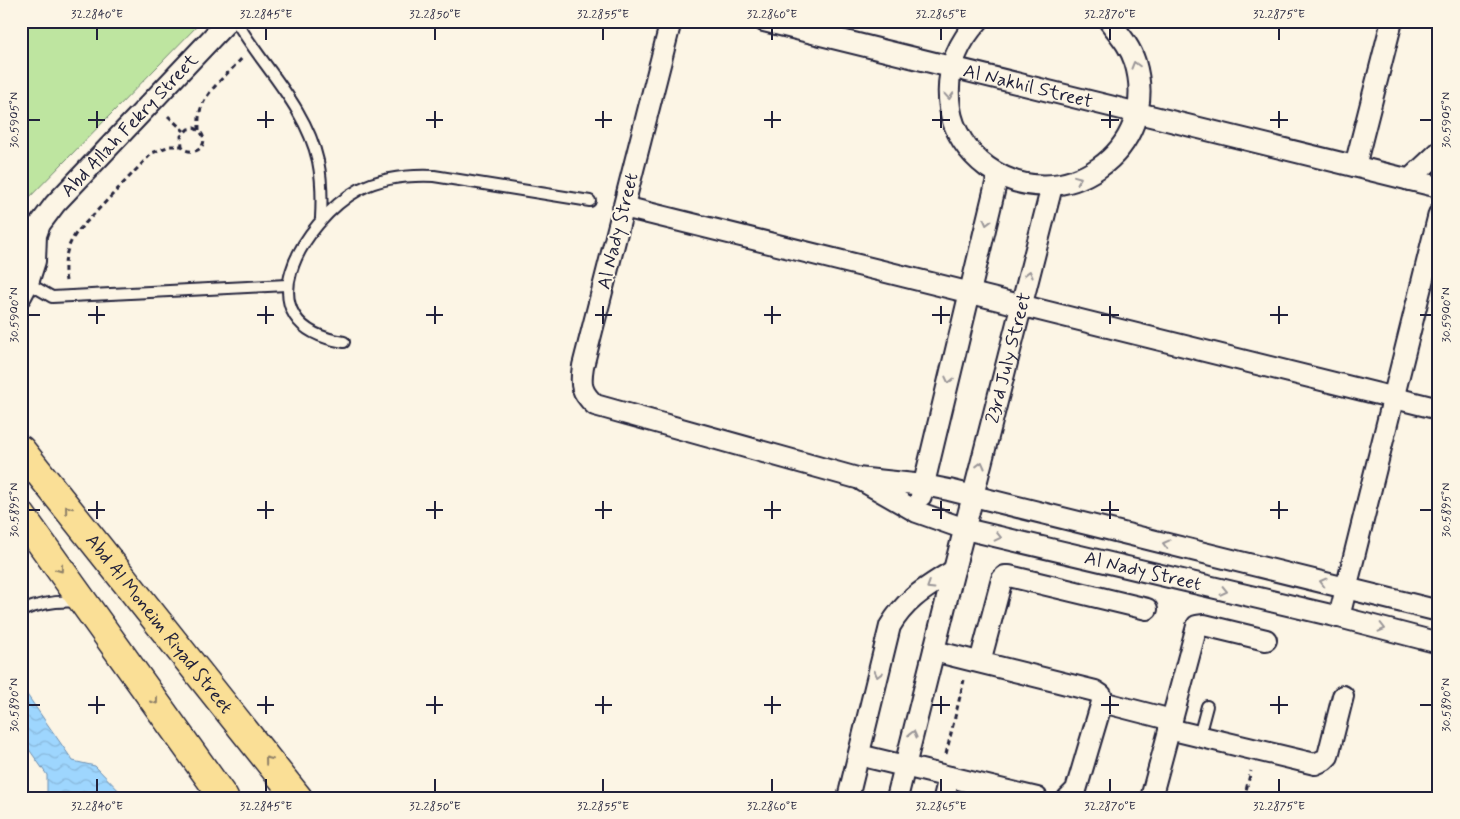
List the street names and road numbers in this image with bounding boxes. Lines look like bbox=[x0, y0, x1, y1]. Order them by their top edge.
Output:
street label: Abd Allah Fekry Street bbox=[55, 48, 204, 203]
street label: Al Nakhil Street bbox=[961, 58, 1096, 114]
street label: Al Nady Street bbox=[591, 170, 646, 292]
street label: 23rd July Street bbox=[979, 290, 1037, 426]
street label: Abd Al Moneim Riyad Street bbox=[80, 528, 239, 719]
street label: Al Nady Street bbox=[1082, 545, 1204, 597]

